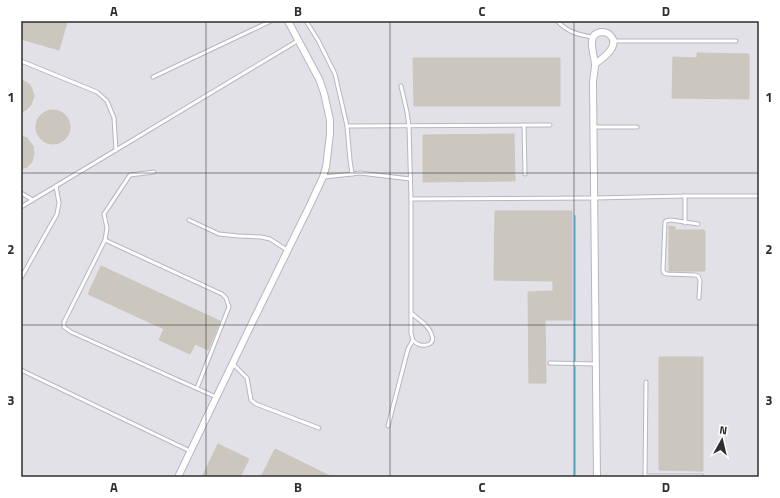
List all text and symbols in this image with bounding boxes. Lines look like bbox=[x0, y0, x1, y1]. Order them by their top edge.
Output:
text: A bbox=[110, 1, 118, 21]
text: B bbox=[294, 1, 302, 21]
text: C bbox=[478, 1, 486, 21]
text: D bbox=[662, 1, 670, 21]
text: 1 bbox=[7, 87, 15, 107]
text: 1 bbox=[765, 87, 773, 107]
text: 2 bbox=[7, 239, 15, 259]
text: 2 bbox=[765, 239, 773, 259]
text: 3 bbox=[7, 390, 15, 410]
text: 3 bbox=[765, 390, 773, 410]
north arrow bbox=[702, 420, 742, 460]
text: N bbox=[719, 422, 728, 439]
text: A bbox=[110, 477, 118, 497]
text: B bbox=[294, 477, 302, 497]
text: C bbox=[478, 477, 486, 497]
text: D bbox=[662, 477, 670, 497]

